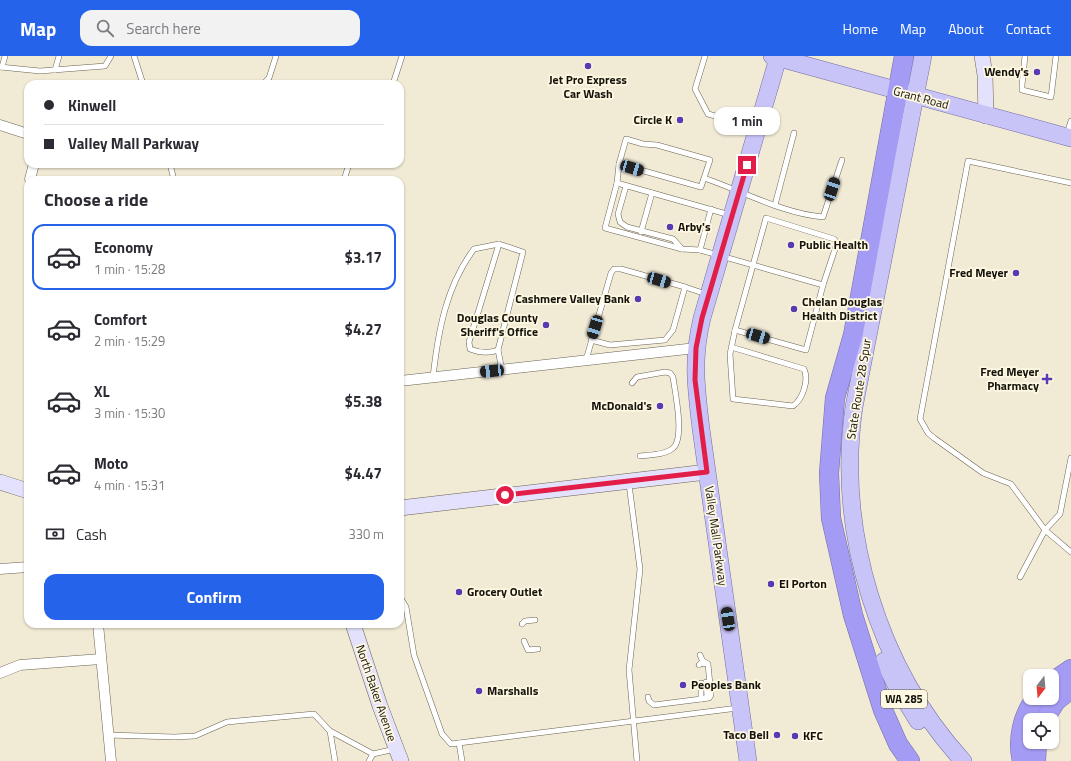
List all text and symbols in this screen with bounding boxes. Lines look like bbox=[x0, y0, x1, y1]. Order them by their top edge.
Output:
search box bbox=[80, 10, 360, 46]
text: Map bbox=[20, 14, 56, 43]
icon: search bbox=[94, 17, 116, 39]
text: Search here bbox=[126, 17, 201, 40]
text: Home bbox=[843, 18, 878, 39]
text: Map bbox=[900, 18, 926, 39]
text: About bbox=[948, 18, 984, 39]
text: Contact bbox=[1006, 18, 1051, 39]
marker: Jet Pro Express Car Wash bbox=[583, 61, 593, 71]
place label: Wendy's bbox=[984, 62, 1029, 81]
marker: Wendy's bbox=[1032, 67, 1042, 77]
place label: Jet Pro Express Car Wash bbox=[549, 70, 627, 103]
street label: Grant Road bbox=[891, 81, 951, 114]
text: Kinwell bbox=[68, 94, 116, 117]
callout: 1 min bbox=[714, 107, 780, 135]
place label: Circle K bbox=[633, 110, 672, 129]
text: 1 min bbox=[731, 111, 763, 131]
marker: Circle K bbox=[675, 115, 685, 125]
text: Valley Mall Parkway bbox=[68, 132, 199, 155]
route end bbox=[738, 156, 756, 174]
car bbox=[619, 159, 645, 177]
car bbox=[823, 176, 841, 202]
text: Choose a ride bbox=[44, 186, 148, 213]
place label: Arby's bbox=[678, 217, 711, 236]
marker: Arby's bbox=[665, 222, 675, 232]
place label: Public Health bbox=[799, 235, 868, 254]
text: Economy bbox=[94, 236, 153, 259]
icon: car bbox=[46, 239, 82, 275]
marker: Public Health bbox=[786, 240, 796, 250]
text: $3.17 bbox=[345, 246, 382, 269]
text: 1 min · 15:28 bbox=[94, 259, 165, 279]
place label: Fred Meyer bbox=[949, 263, 1009, 282]
marker: Fred Meyer bbox=[1011, 268, 1021, 278]
car bbox=[646, 271, 672, 289]
place label: Cashmere Valley Bank bbox=[515, 289, 631, 308]
place label: Chelan Douglas Health District bbox=[802, 292, 882, 325]
marker: Cashmere Valley Bank bbox=[633, 294, 643, 304]
marker: Chelan Douglas Health District bbox=[789, 304, 799, 314]
text: Comfort bbox=[94, 308, 147, 331]
place label: Douglas County Sheriff's Office bbox=[457, 308, 538, 341]
icon: car bbox=[46, 311, 82, 347]
car bbox=[586, 314, 604, 340]
text: $4.27 bbox=[345, 318, 382, 341]
marker: Douglas County Sheriff's Office bbox=[541, 320, 551, 330]
car bbox=[745, 327, 771, 345]
text: 2 min · 15:29 bbox=[94, 331, 165, 351]
street label: State Route 28 Spur bbox=[841, 337, 876, 441]
place label: Fred Meyer Pharmacy bbox=[980, 362, 1040, 395]
car bbox=[479, 364, 505, 378]
marker: Fred Meyer Pharmacy bbox=[1042, 374, 1052, 384]
text: XL bbox=[94, 380, 110, 403]
icon: car bbox=[46, 383, 82, 419]
text: $5.38 bbox=[345, 390, 382, 413]
place label: McDonald's bbox=[591, 396, 652, 415]
marker: McDonald's bbox=[655, 401, 665, 411]
text: 3 min · 15:30 bbox=[94, 403, 165, 423]
text: Moto bbox=[94, 452, 128, 475]
icon: car bbox=[46, 455, 82, 491]
text: $4.47 bbox=[345, 462, 382, 485]
text: 4 min · 15:31 bbox=[94, 475, 165, 495]
street label: Valley Mall Parkway bbox=[700, 485, 733, 587]
route start bbox=[496, 486, 514, 504]
icon: cash bbox=[44, 523, 66, 545]
text: Cash bbox=[76, 523, 107, 546]
text: 330 m bbox=[348, 524, 384, 544]
button: Confirm bbox=[44, 574, 384, 620]
place label: El Porton bbox=[779, 574, 827, 593]
marker: El Porton bbox=[766, 579, 776, 589]
place label: Grocery Outlet bbox=[467, 582, 543, 601]
marker: Grocery Outlet bbox=[454, 587, 464, 597]
car bbox=[720, 606, 736, 632]
street label: North Baker Avenue bbox=[351, 642, 402, 744]
north arrow bbox=[1023, 669, 1059, 705]
map controls bbox=[1023, 669, 1059, 749]
place label: Peoples Bank bbox=[691, 675, 762, 694]
marker: Peoples Bank bbox=[678, 680, 688, 690]
place label: Marshalls bbox=[487, 681, 539, 700]
marker: Marshalls bbox=[474, 686, 484, 696]
road number: WA 285 bbox=[881, 690, 927, 708]
button: locate bbox=[1023, 713, 1059, 749]
place label: Taco Bell bbox=[723, 725, 769, 744]
place label: KFC bbox=[803, 726, 823, 745]
marker: Taco Bell bbox=[772, 730, 782, 740]
marker: KFC bbox=[790, 731, 800, 741]

